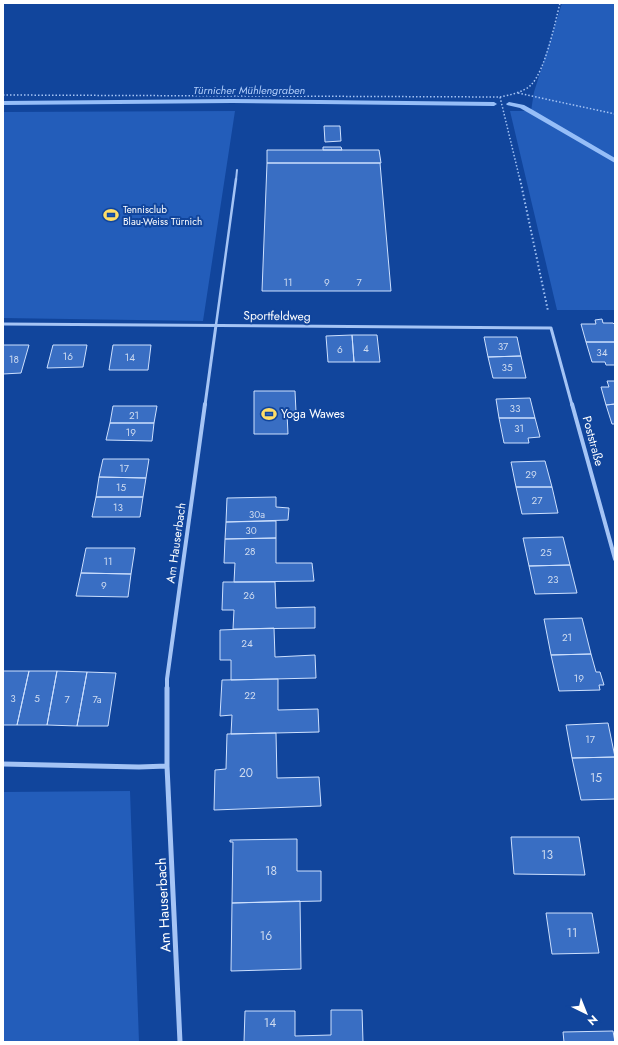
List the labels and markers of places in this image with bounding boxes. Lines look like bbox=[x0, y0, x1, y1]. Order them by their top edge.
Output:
place label: Tennisclub Blau-Weiss Türnich bbox=[123, 202, 202, 229]
sports icon: Tennisclub Blau-Weiss Türnich bbox=[102, 206, 120, 224]
sports icon: Yoga Wawes bbox=[260, 405, 278, 423]
place label: Yoga Wawes bbox=[281, 405, 345, 423]

